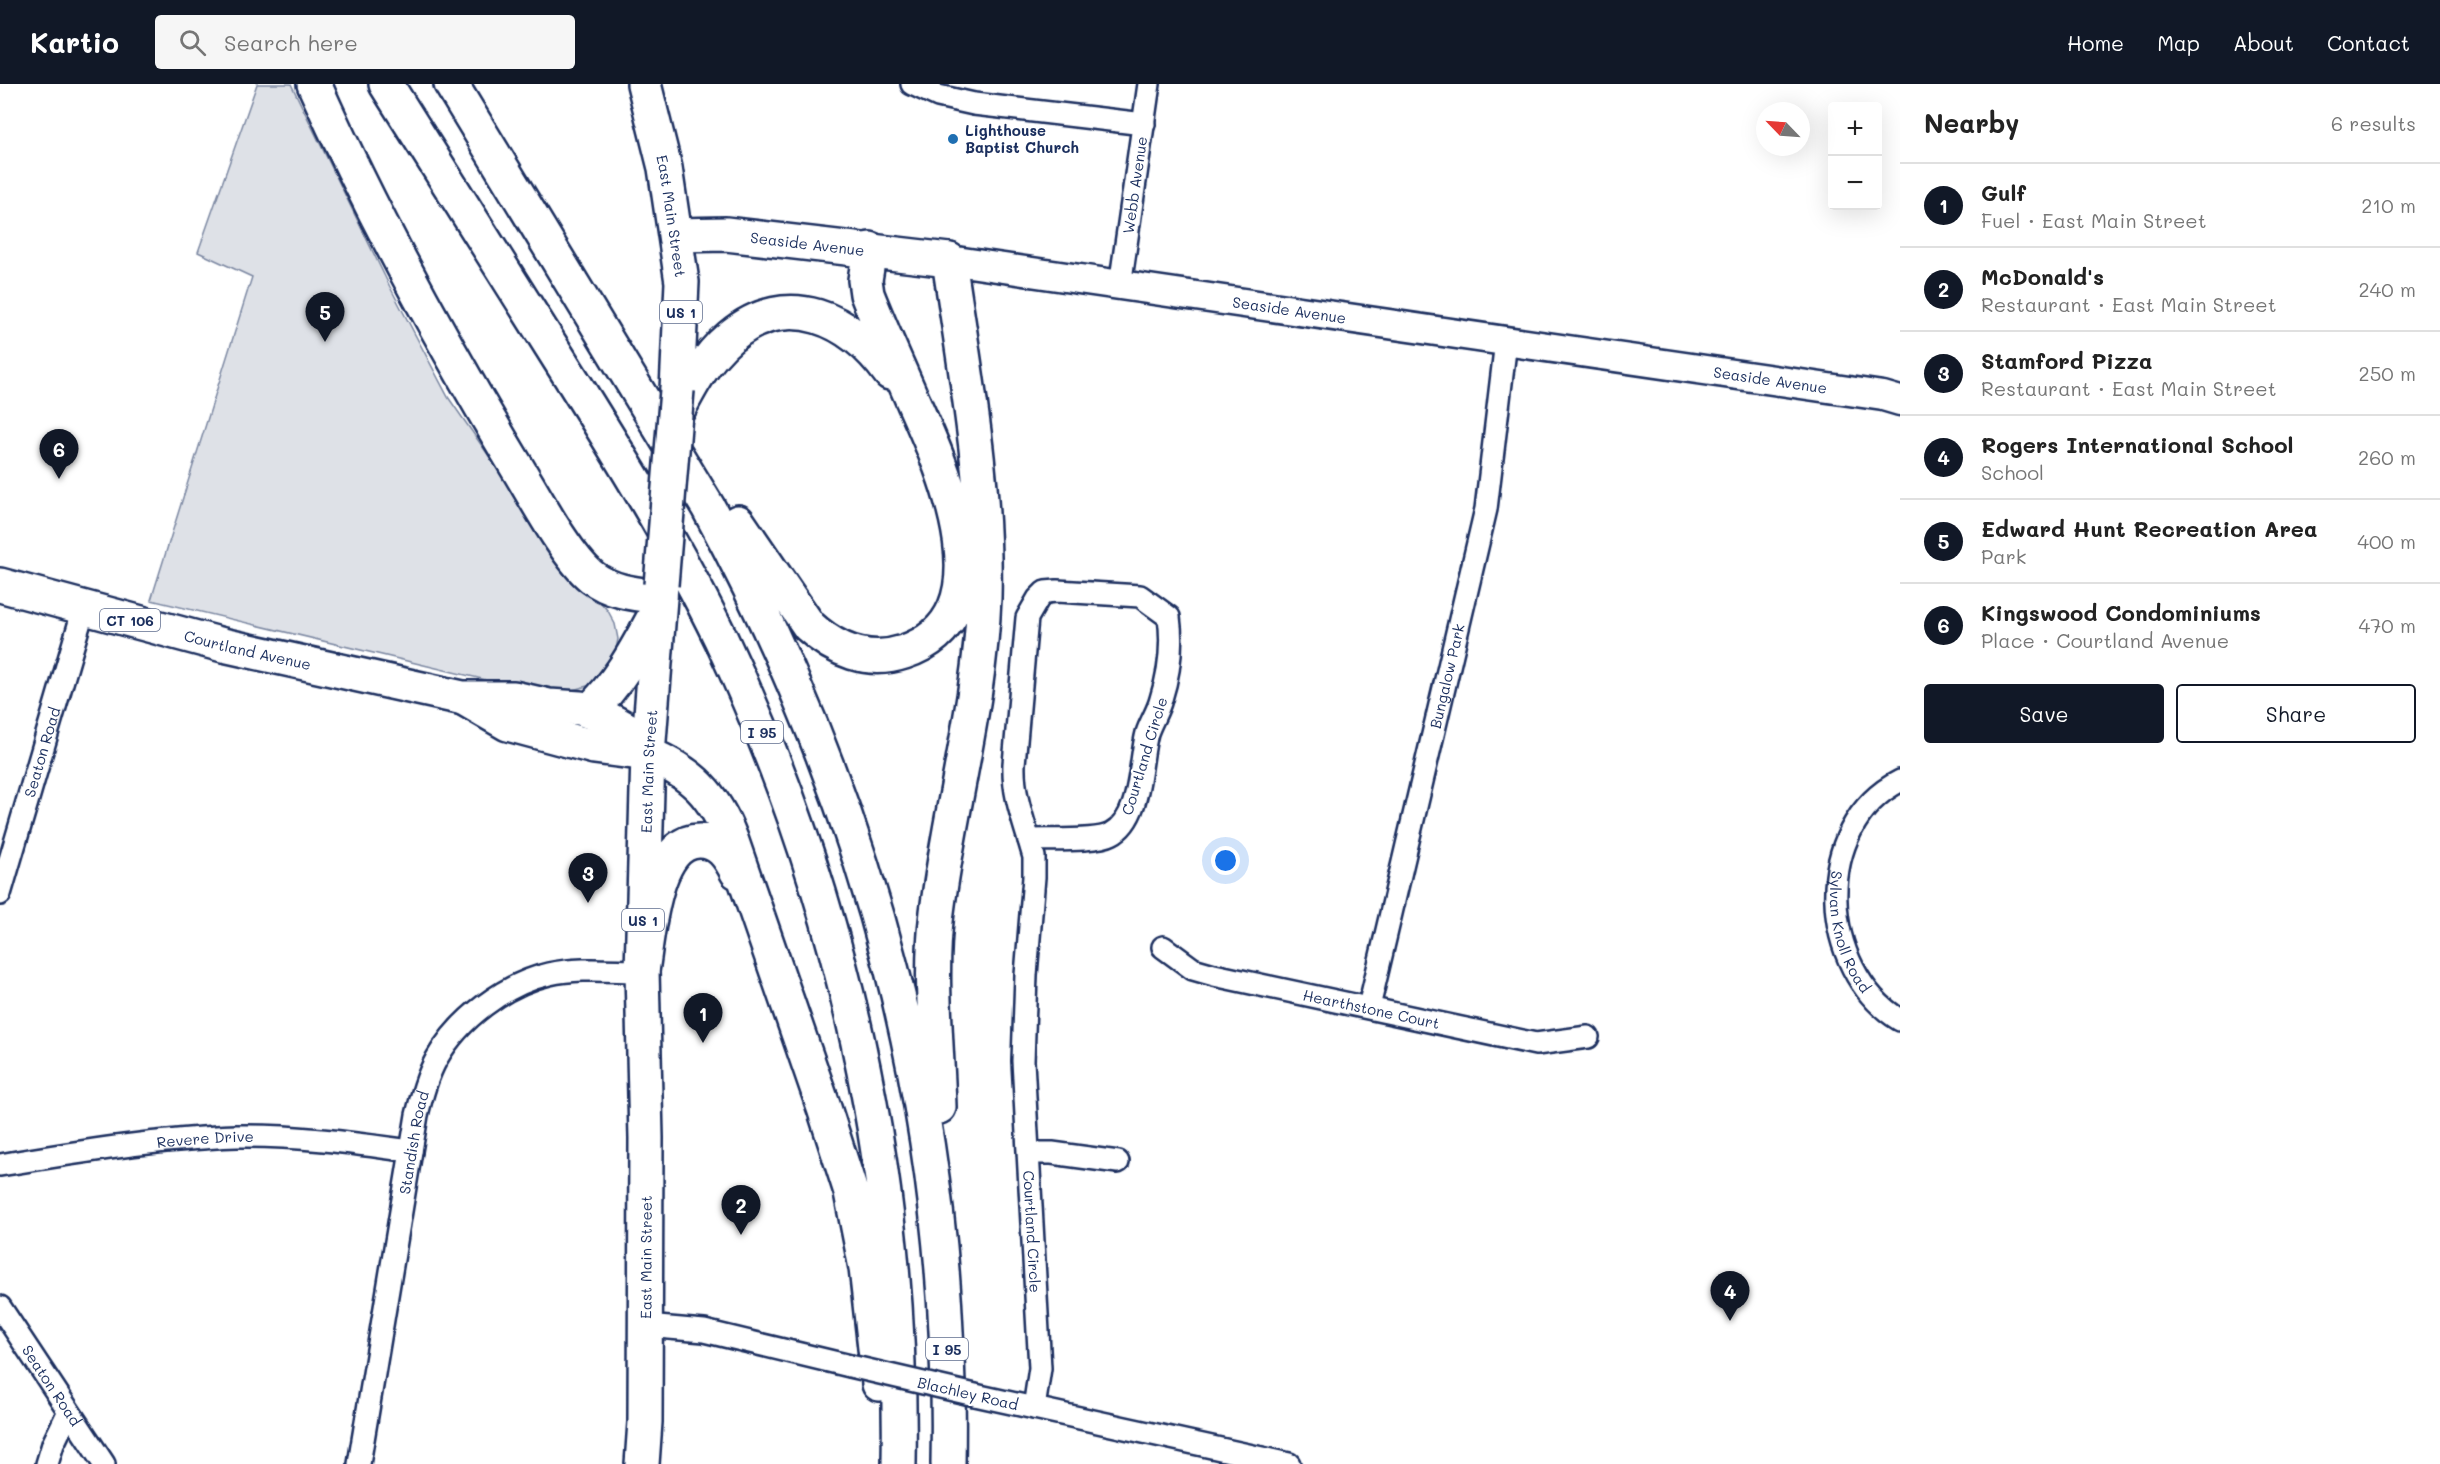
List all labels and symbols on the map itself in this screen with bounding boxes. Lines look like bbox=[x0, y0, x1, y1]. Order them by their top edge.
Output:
north arrow bbox=[1756, 102, 1810, 156]
place label: Lighthouse Baptist Church bbox=[965, 120, 1079, 157]
marker: Lighthouse Baptist Church bbox=[946, 132, 960, 146]
street label: Webb Avenue bbox=[1118, 135, 1151, 235]
street label: East Main Street bbox=[652, 153, 691, 278]
street label: Seaside Avenue bbox=[749, 227, 866, 260]
street label: Seaside Avenue bbox=[1231, 291, 1348, 328]
pin: 5 bbox=[306, 292, 344, 342]
road number: US 1 bbox=[660, 301, 702, 323]
street label: Seaside Avenue bbox=[1712, 361, 1828, 398]
pin: 6 bbox=[40, 430, 78, 479]
road number: CT 106 bbox=[100, 609, 160, 631]
street label: Bungalow Park bbox=[1425, 622, 1469, 730]
street label: Courtland Avenue bbox=[182, 625, 313, 674]
street label: Courtland Circle bbox=[1117, 695, 1171, 817]
street label: Seaton Road bbox=[19, 704, 64, 800]
street label: East Main Street bbox=[636, 709, 661, 833]
road number: I 95 bbox=[741, 721, 783, 743]
your location bbox=[1211, 846, 1240, 875]
pin: 3 bbox=[568, 854, 608, 903]
street label: Sylvan Knoll Road bbox=[1826, 870, 1875, 997]
road number: US 1 bbox=[622, 909, 664, 931]
street label: Hearthstone Court bbox=[1301, 984, 1442, 1033]
pin: 1 bbox=[684, 994, 722, 1043]
street label: Standish Road bbox=[394, 1088, 433, 1196]
street label: Revere Drive bbox=[156, 1126, 254, 1152]
street label: Courtland Circle bbox=[1019, 1170, 1046, 1293]
pin: 2 bbox=[722, 1186, 760, 1235]
street label: East Main Street bbox=[635, 1195, 656, 1319]
pin: 4 bbox=[1710, 1272, 1750, 1321]
road number: I 95 bbox=[926, 1338, 968, 1360]
street label: Seaton Road bbox=[18, 1341, 86, 1430]
street label: Blachley Road bbox=[916, 1372, 1020, 1414]

